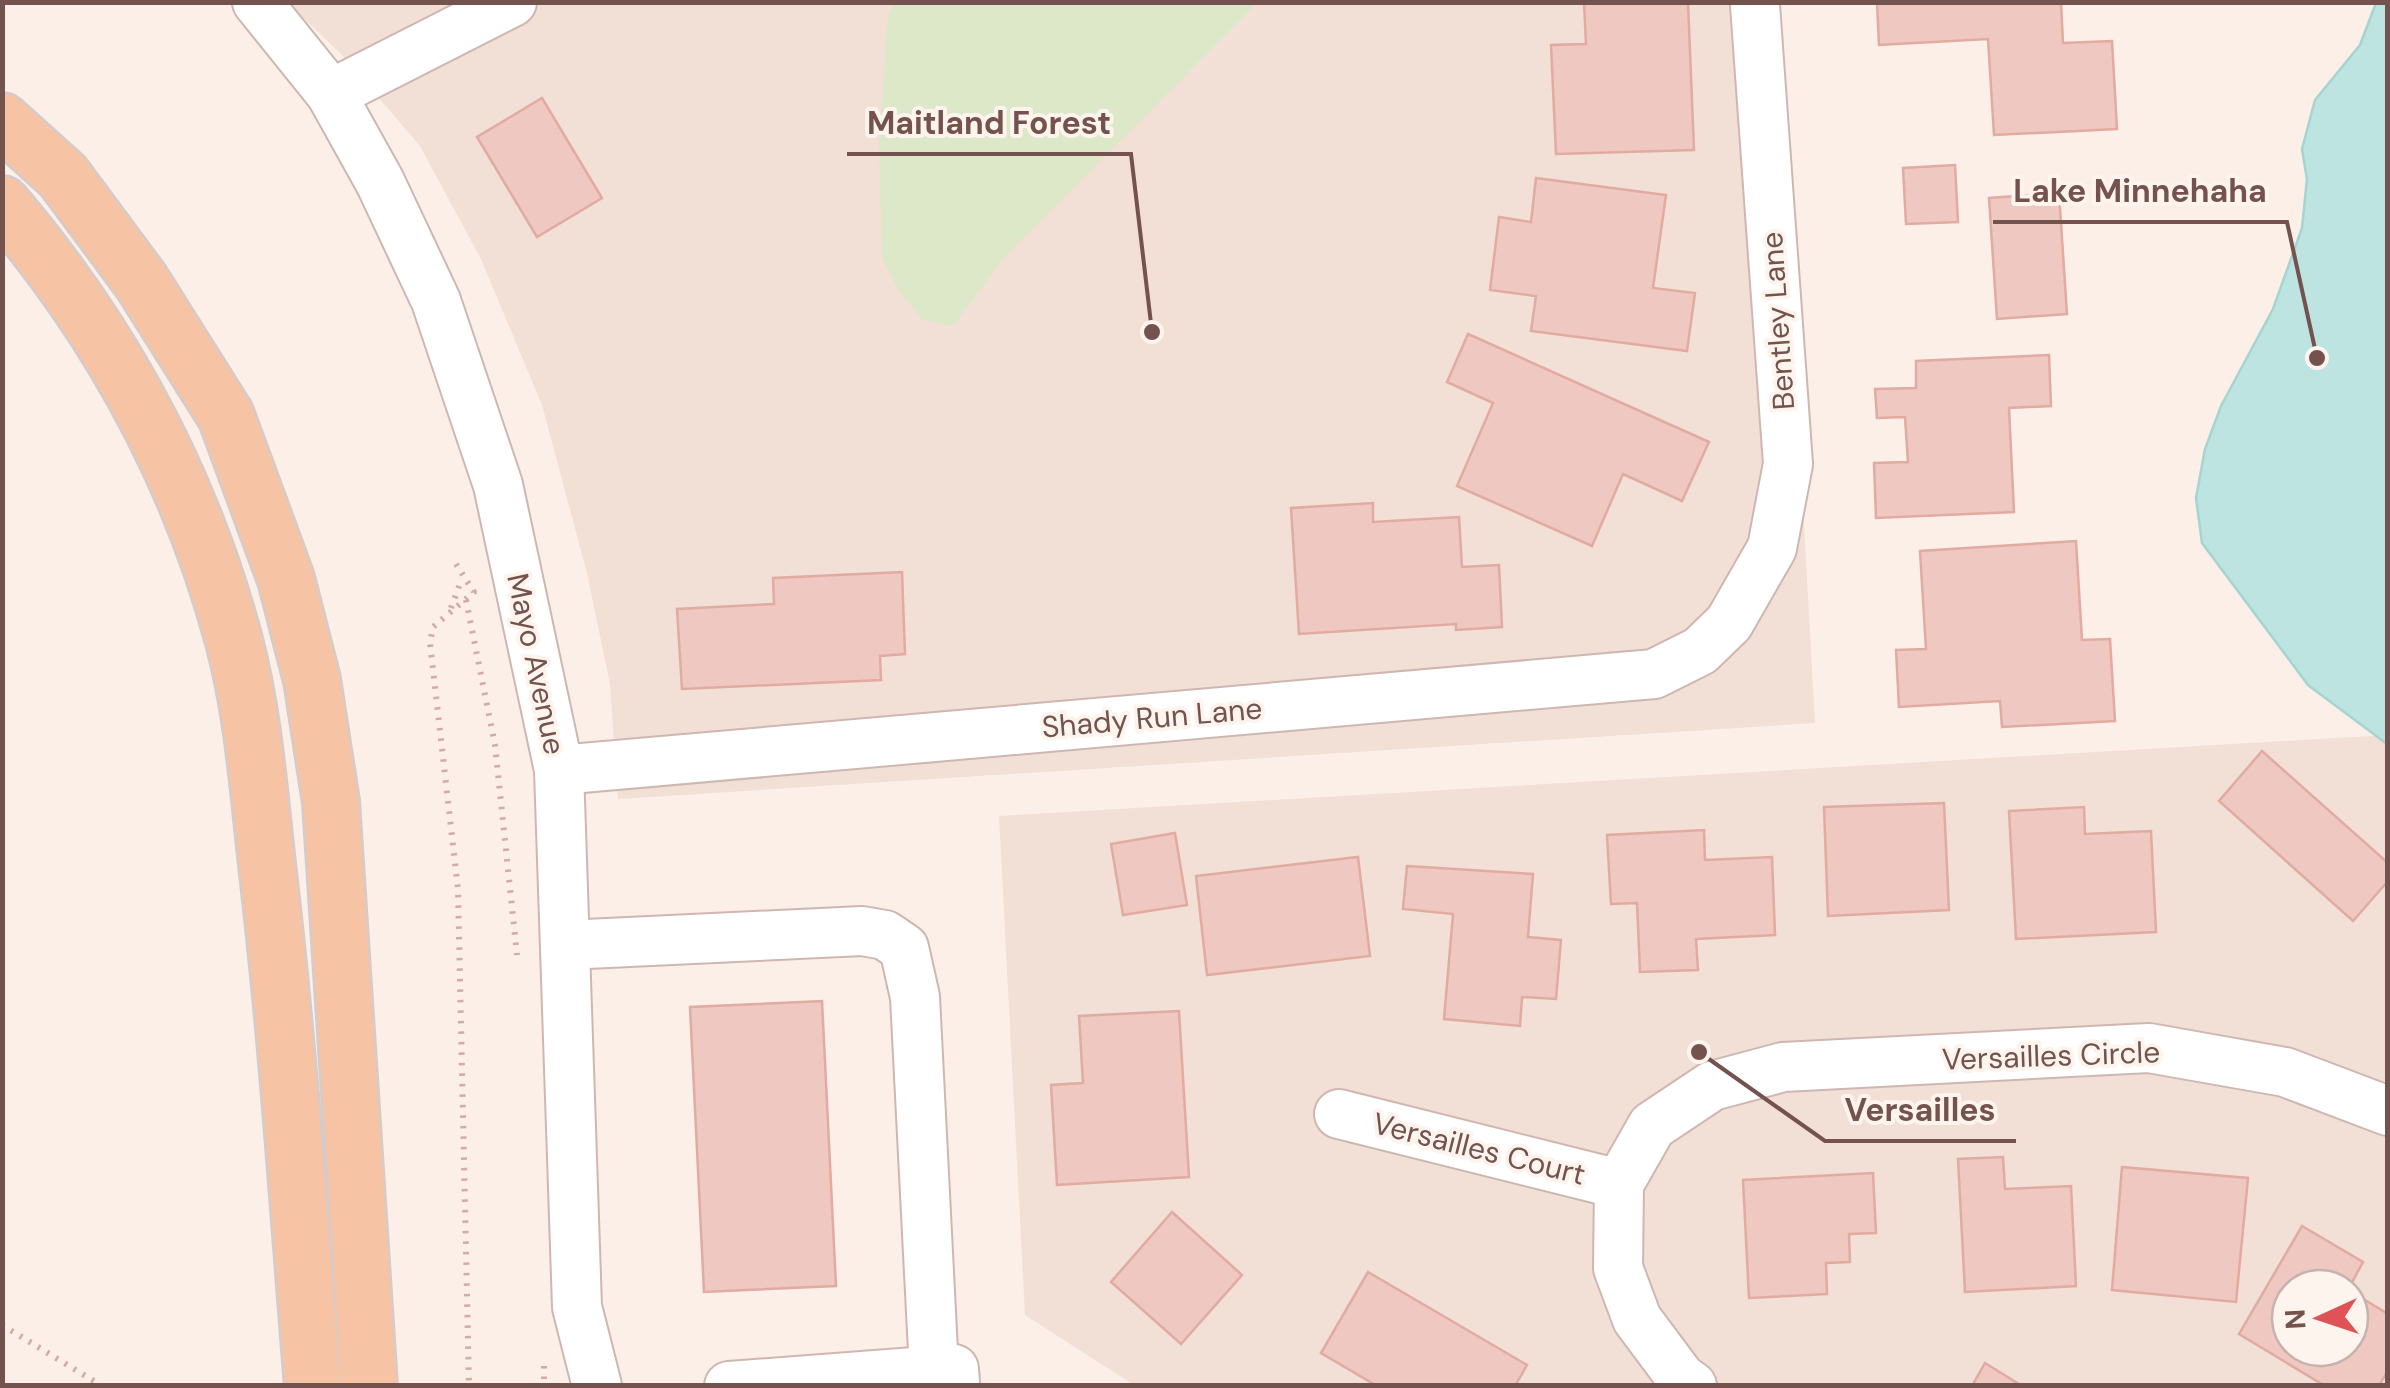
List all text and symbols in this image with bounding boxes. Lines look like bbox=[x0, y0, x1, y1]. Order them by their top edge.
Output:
callout: Maitland Forest bbox=[847, 92, 1131, 154]
text: Maitland Forest bbox=[867, 102, 1111, 144]
callout: Lake Minnehaha bbox=[1993, 160, 2287, 222]
text: Lake Minnehaha bbox=[2013, 170, 2267, 212]
street label: Bentley Lane bbox=[1752, 231, 1803, 411]
street label: Mayo Avenue bbox=[498, 570, 575, 758]
street label: Shady Run Lane bbox=[1040, 688, 1264, 747]
street label: Versailles Circle bbox=[1941, 1032, 2161, 1079]
callout: Versailles bbox=[1825, 1079, 2016, 1141]
text: Versailles bbox=[1845, 1089, 1995, 1131]
street label: Versailles Court bbox=[1369, 1103, 1589, 1194]
north arrow bbox=[2270, 1268, 2370, 1368]
text: N bbox=[2277, 1308, 2315, 1330]

